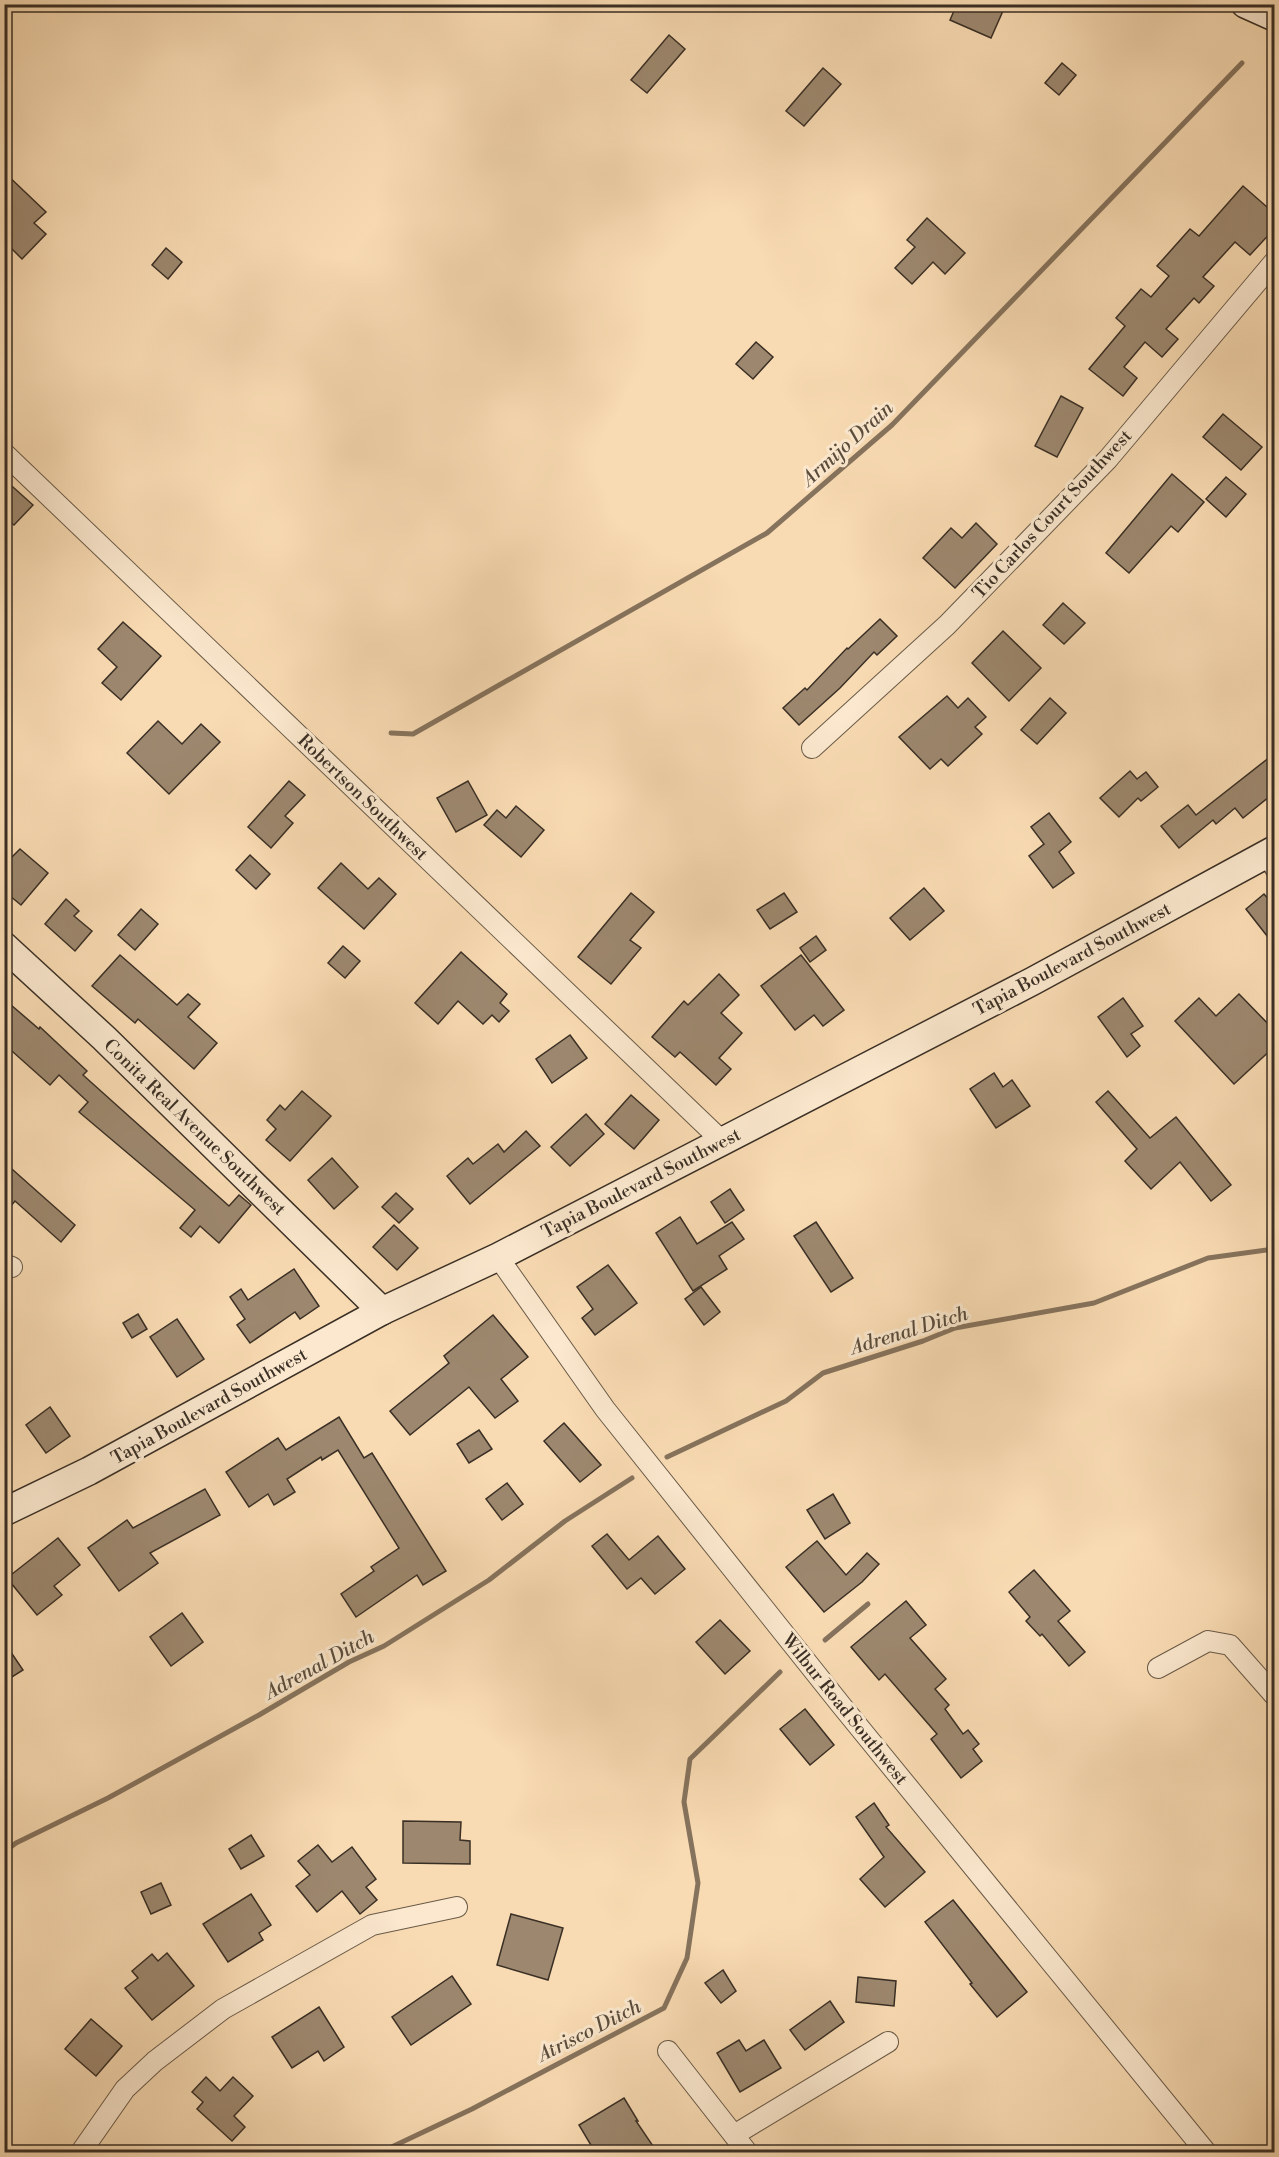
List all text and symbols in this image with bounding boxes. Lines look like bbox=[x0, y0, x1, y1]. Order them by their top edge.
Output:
water label: Armijo Drain bbox=[795, 396, 900, 493]
street label: Tio Carlos Court Southwest bbox=[968, 424, 1137, 604]
street label: Robertson Southwest bbox=[293, 729, 433, 866]
street label: Tapia Boulevard Southwest bbox=[969, 897, 1176, 1021]
street label: Conita Real Avenue Southwest bbox=[99, 1034, 291, 1221]
street label: Tapia Boulevard Southwest bbox=[538, 1123, 745, 1244]
water label: Adrenal Ditch bbox=[846, 1301, 972, 1362]
street label: Tapia Boulevard Southwest bbox=[107, 1343, 312, 1470]
water label: Adrenal Ditch bbox=[259, 1625, 380, 1707]
street label: Wilbur Road Southwest bbox=[776, 1628, 913, 1790]
water label: Atrisco Ditch bbox=[532, 1994, 646, 2069]

